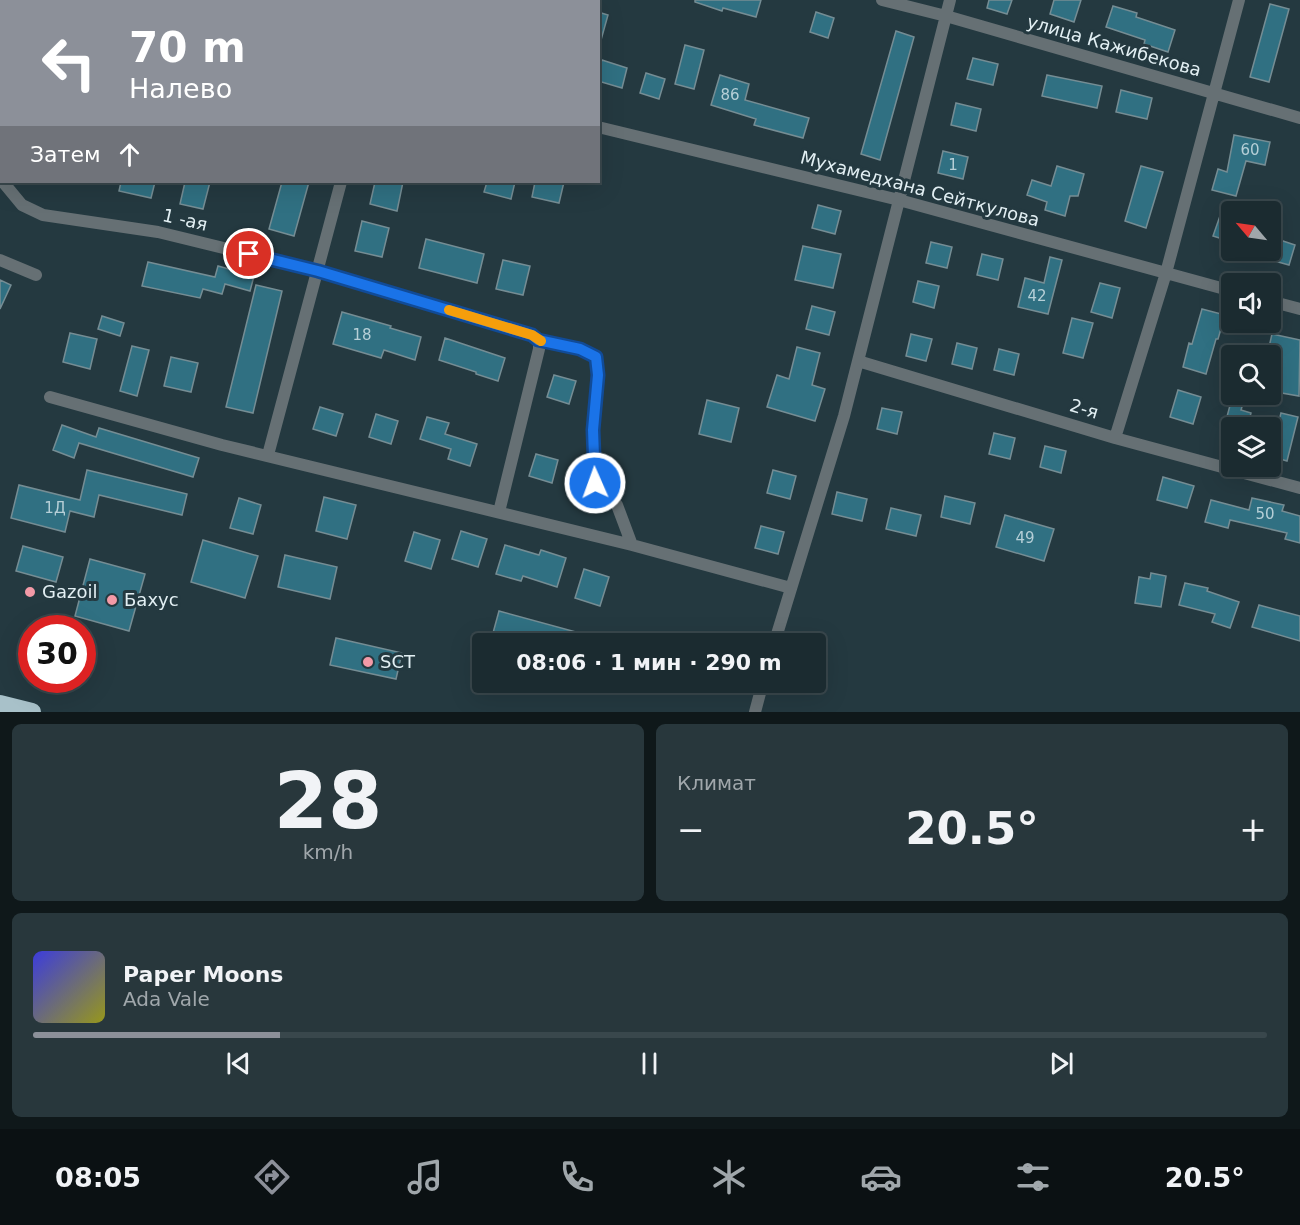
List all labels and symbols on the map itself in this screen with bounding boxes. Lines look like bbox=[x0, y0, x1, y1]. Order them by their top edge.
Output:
street label: улица Кажибекова bbox=[1025, 11, 1204, 80]
house number: 86 bbox=[720, 86, 740, 104]
house number: 60 bbox=[1240, 141, 1260, 159]
street label: Мухамедхана Сейткулова bbox=[798, 146, 1042, 231]
house number: 1 bbox=[948, 156, 958, 174]
north arrow bbox=[1221, 201, 1281, 261]
street label: 1 -ая bbox=[161, 204, 210, 235]
pin bbox=[223, 228, 274, 279]
house number: 42 bbox=[1027, 287, 1047, 305]
house number: 18 bbox=[352, 326, 372, 344]
street label: 2-я bbox=[1067, 394, 1101, 423]
position arrow bbox=[563, 451, 627, 515]
house number: 1Д bbox=[44, 499, 66, 517]
house number: 50 bbox=[1255, 505, 1275, 523]
house number: 49 bbox=[1015, 529, 1035, 547]
place label: Gazoil bbox=[42, 581, 97, 602]
marker: Gazoil bbox=[23, 585, 37, 599]
place label: Бахус bbox=[124, 589, 179, 610]
marker: Бахус bbox=[105, 593, 119, 607]
speed limit sign: 30 bbox=[18, 615, 96, 693]
place label: SCT bbox=[380, 651, 416, 672]
marker: SCT bbox=[361, 655, 375, 669]

